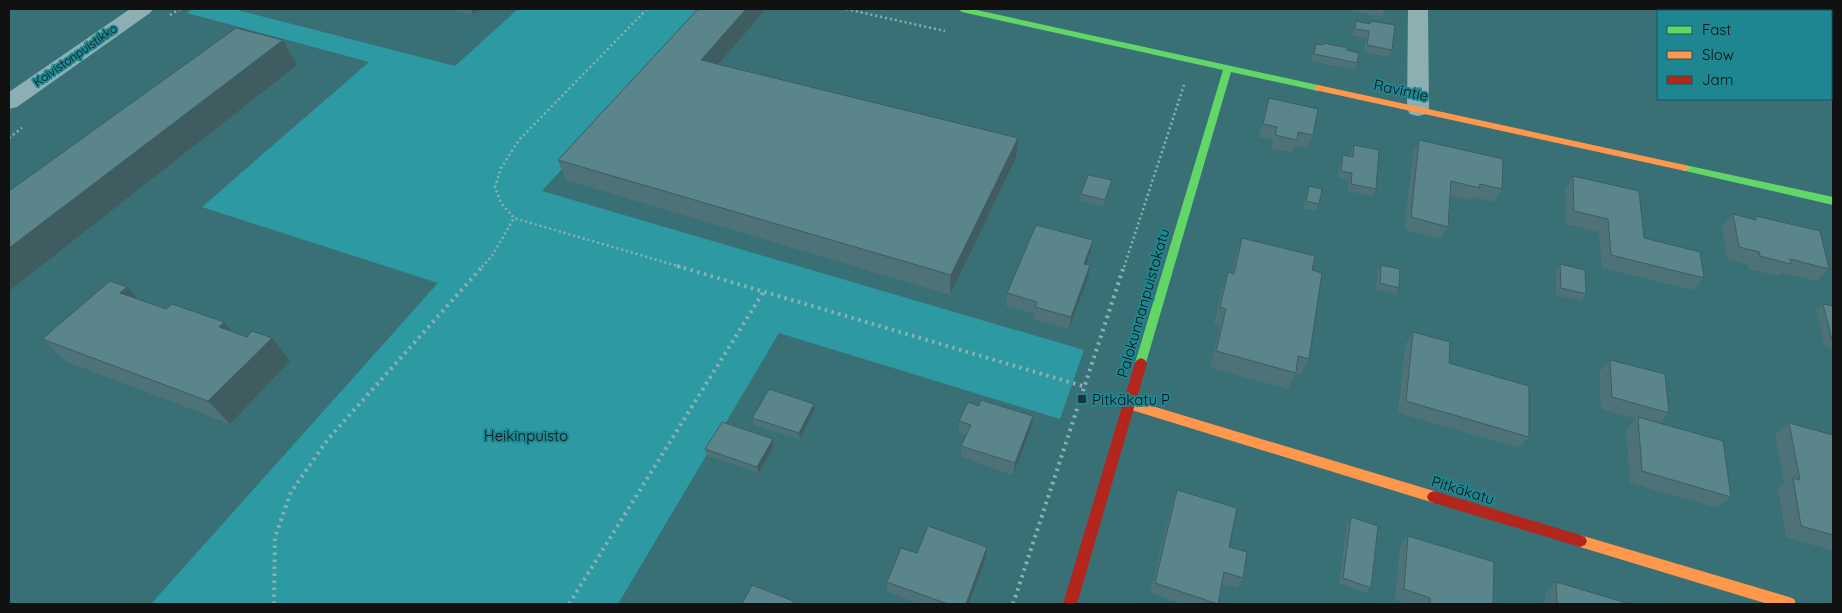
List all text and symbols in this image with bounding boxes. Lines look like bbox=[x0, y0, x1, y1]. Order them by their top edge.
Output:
legend bbox=[1657, 10, 1832, 100]
street label: Koivistonpuistikko bbox=[30, 20, 120, 90]
text: Fast bbox=[1702, 20, 1731, 39]
text: Slow bbox=[1702, 45, 1734, 64]
text: Jam bbox=[1702, 70, 1733, 89]
street label: Ravintie bbox=[1372, 75, 1430, 105]
street label: Palokunnanpuistokatu bbox=[1113, 226, 1173, 380]
place label: Pitkäkatu P bbox=[1092, 390, 1170, 409]
marker: Pitkäkatu P bbox=[1076, 393, 1088, 405]
park label: Heikinpuisto bbox=[484, 426, 568, 445]
street label: Pitkäkatu bbox=[1429, 471, 1497, 509]

